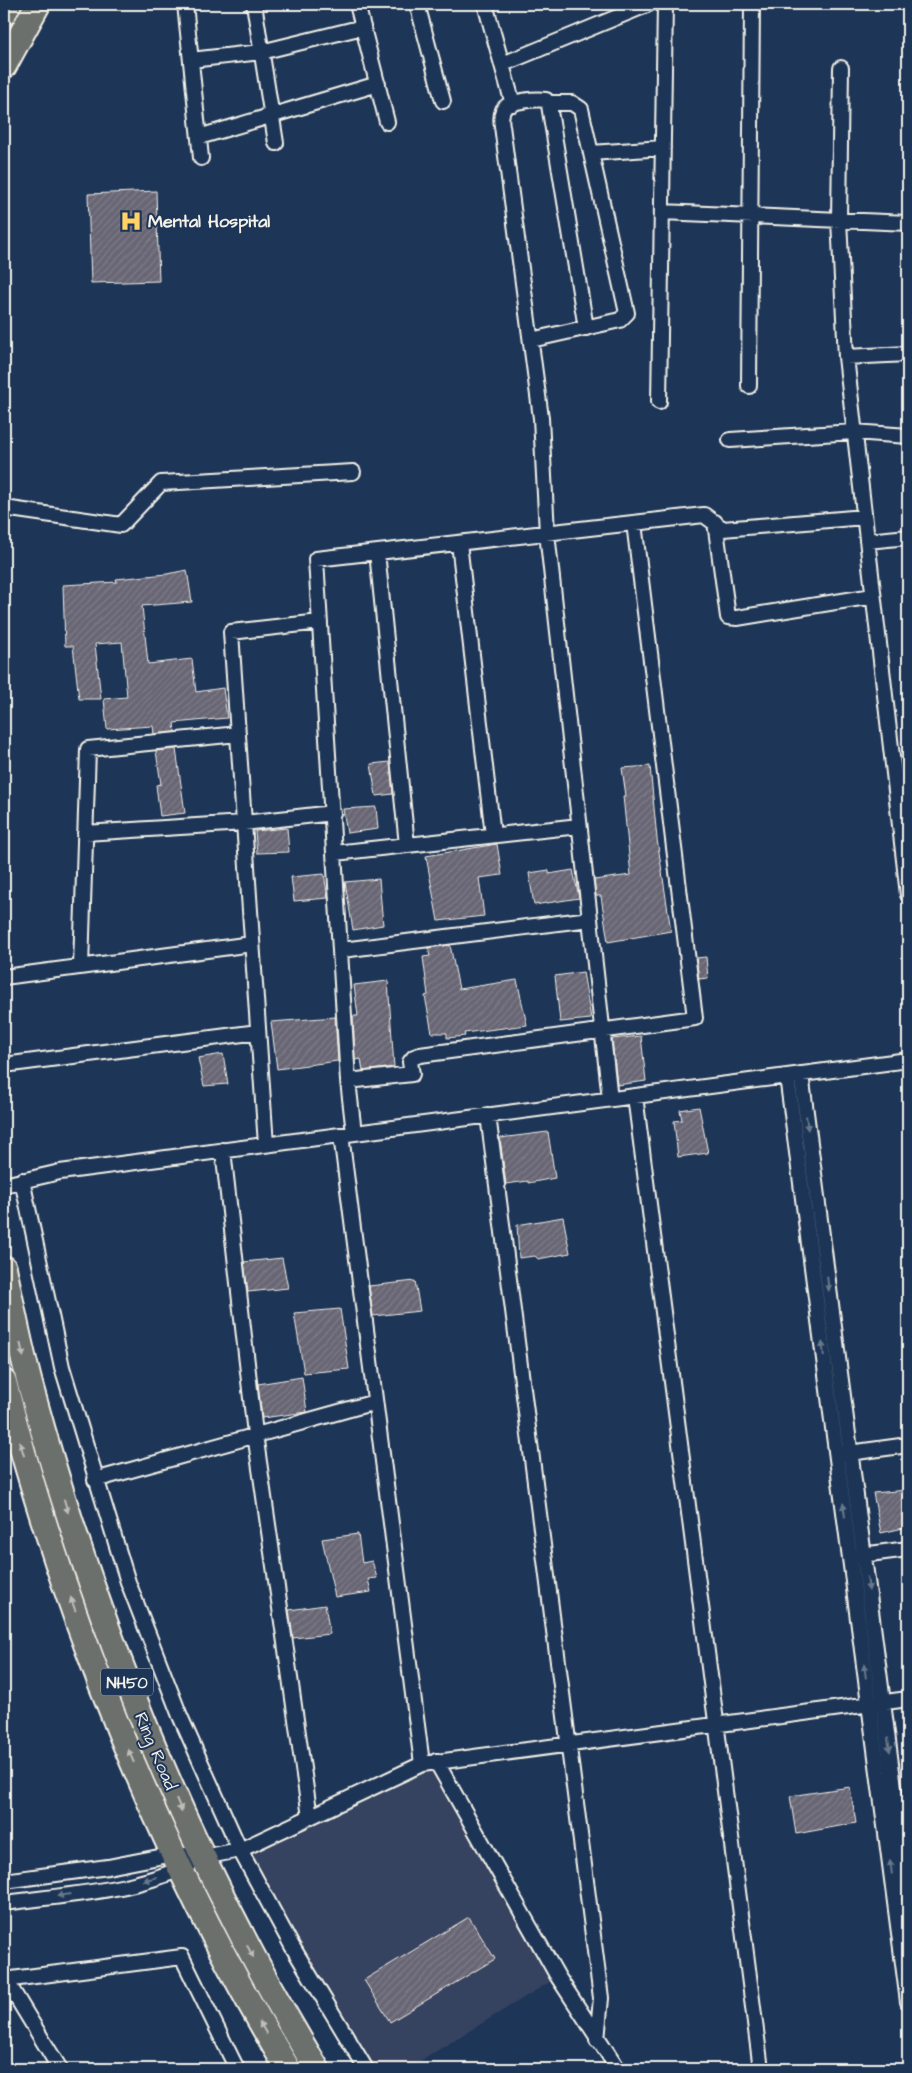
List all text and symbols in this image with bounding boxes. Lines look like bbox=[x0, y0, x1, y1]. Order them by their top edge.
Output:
hospital icon: Mental Hospital bbox=[118, 208, 144, 234]
place label: Mental Hospital bbox=[148, 209, 270, 234]
one-way arrow bbox=[803, 1115, 811, 1131]
one-way arrow bbox=[824, 1276, 832, 1292]
one-way arrow bbox=[819, 1341, 827, 1357]
one-way arrow bbox=[18, 1342, 26, 1357]
one-way arrow bbox=[18, 1442, 26, 1457]
one-way arrow bbox=[63, 1499, 71, 1514]
one-way arrow bbox=[840, 1502, 848, 1518]
one-way arrow bbox=[864, 1576, 872, 1592]
one-way arrow bbox=[68, 1596, 76, 1611]
one-way arrow bbox=[861, 1663, 869, 1679]
road number: NH50 bbox=[101, 1668, 153, 1695]
street label: Ring Road bbox=[127, 1708, 183, 1794]
one-way arrow bbox=[885, 1737, 893, 1753]
one-way arrow bbox=[127, 1748, 134, 1763]
one-way arrow bbox=[175, 1798, 183, 1813]
one-way arrow bbox=[887, 1859, 895, 1875]
one-way arrow bbox=[142, 1875, 157, 1883]
one-way arrow bbox=[56, 1891, 72, 1899]
one-way arrow bbox=[246, 1944, 254, 1959]
one-way arrow bbox=[258, 2021, 267, 2034]

